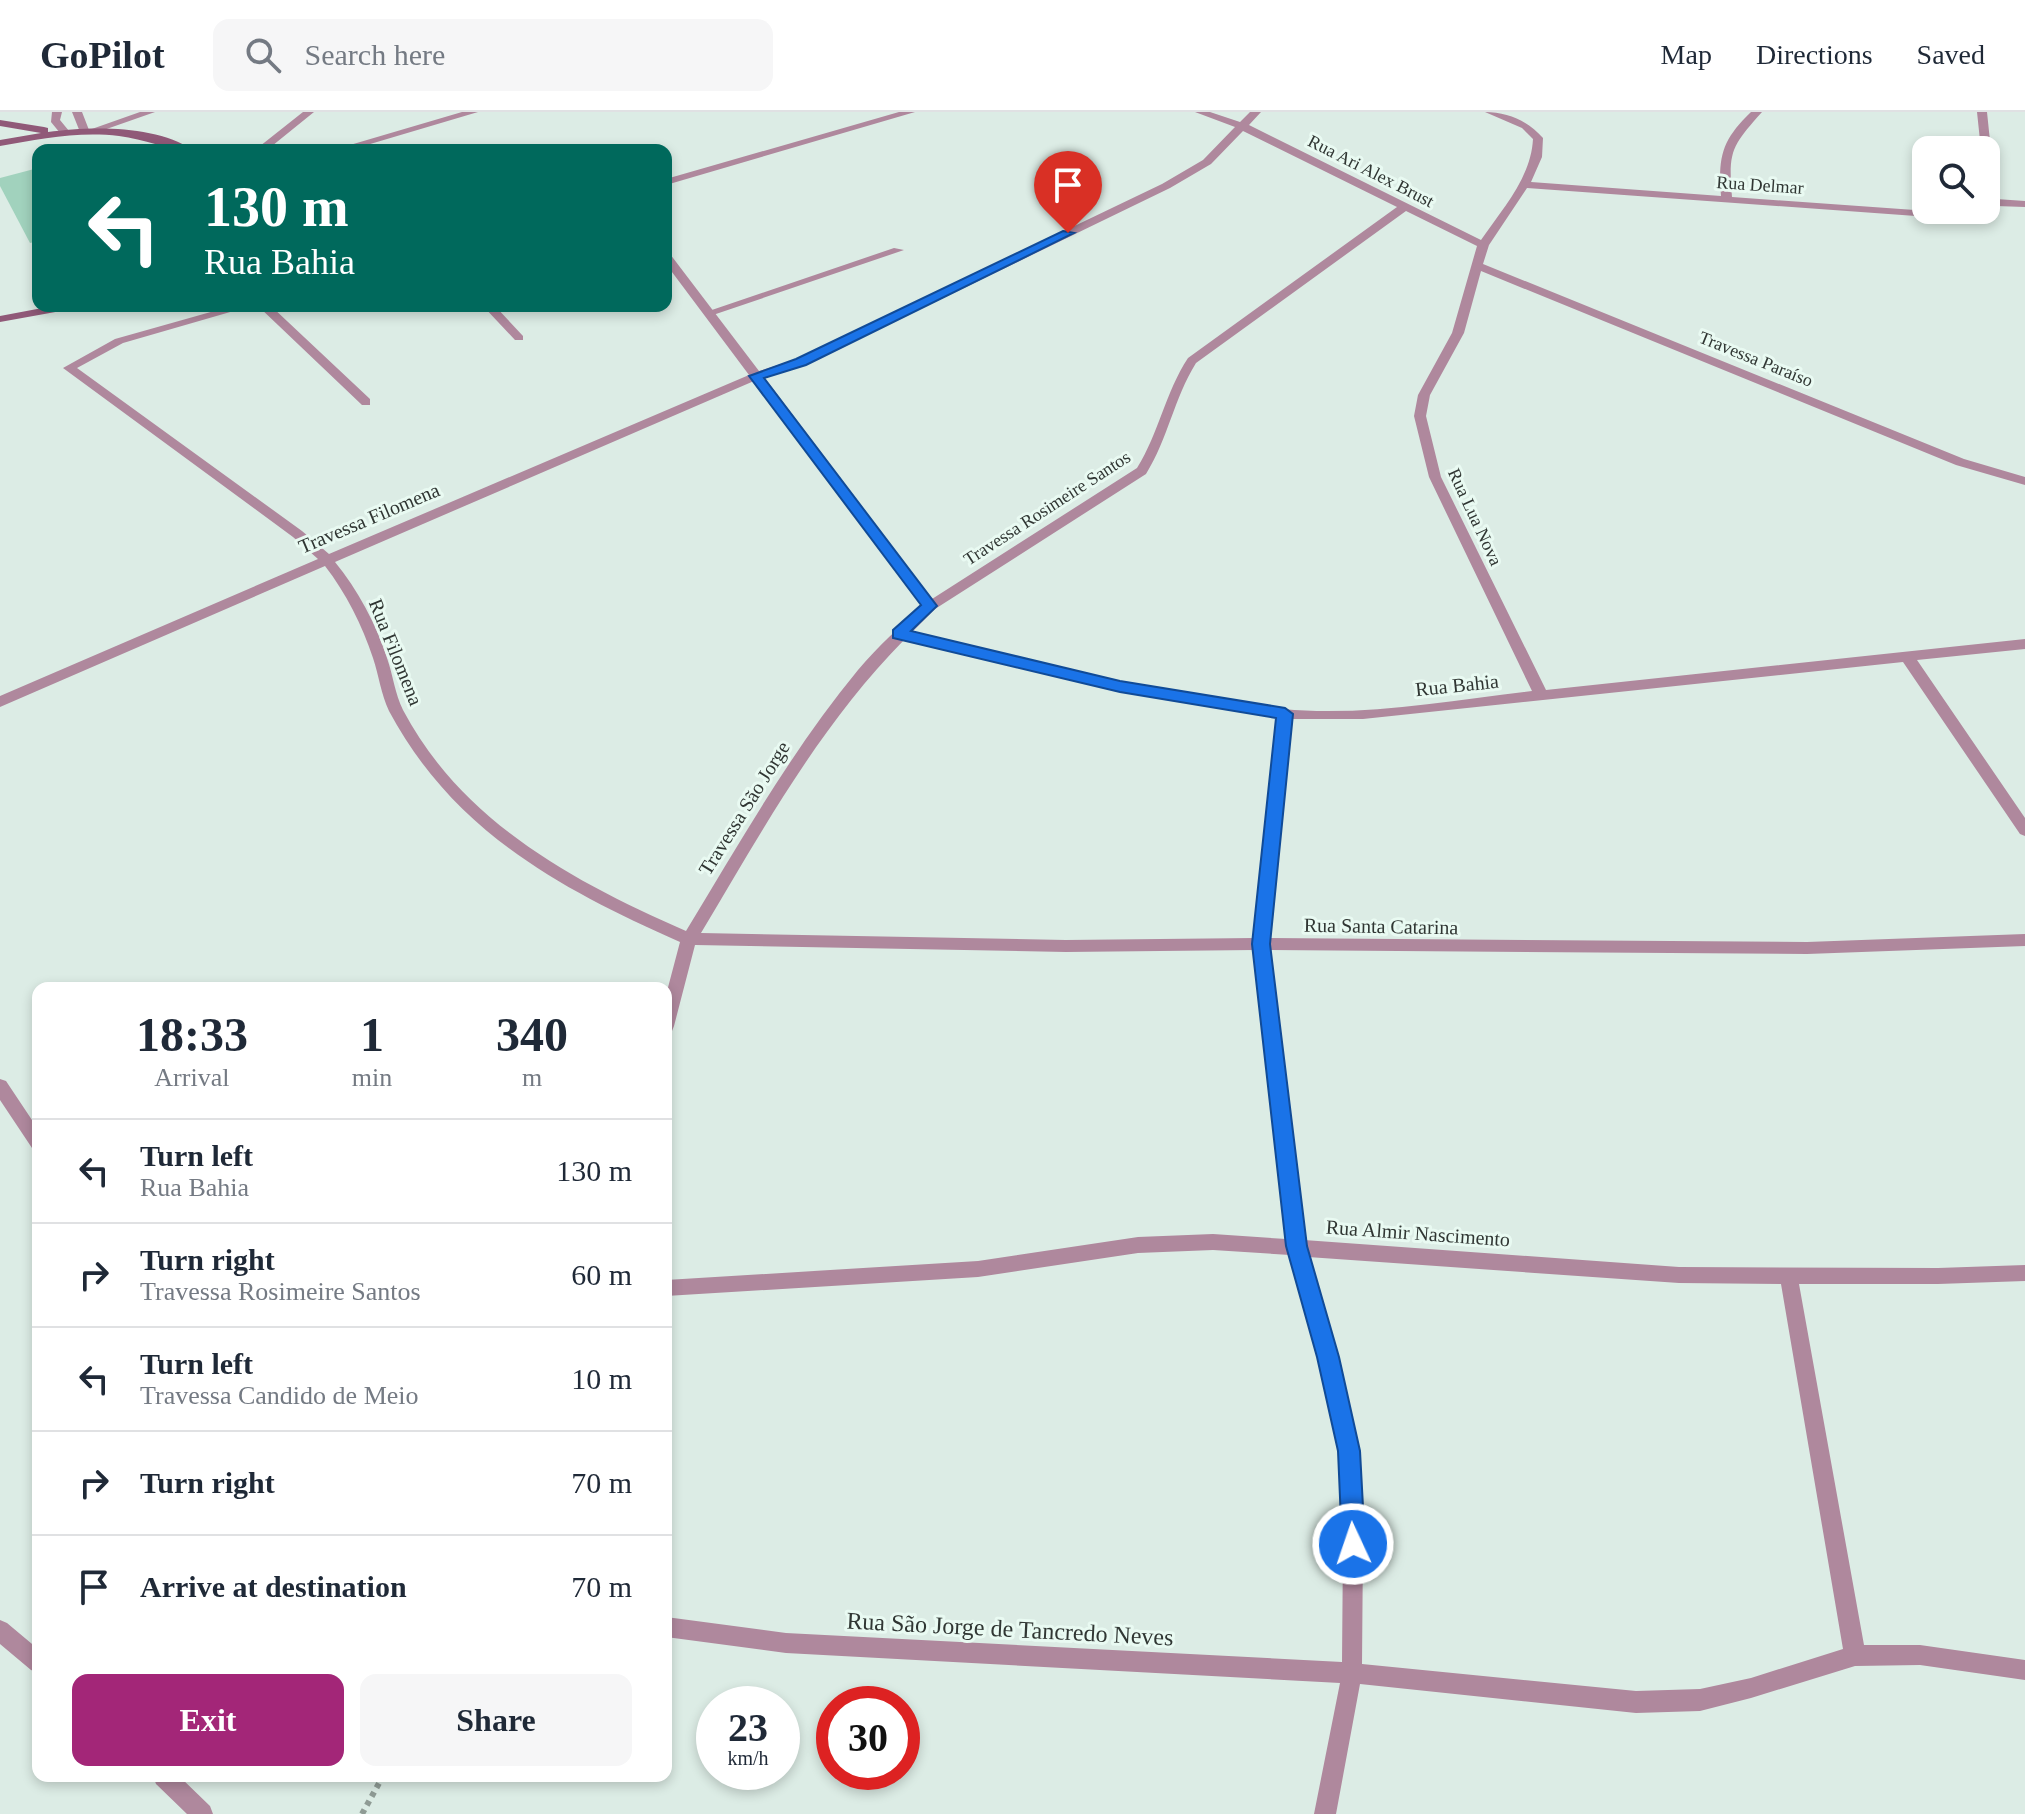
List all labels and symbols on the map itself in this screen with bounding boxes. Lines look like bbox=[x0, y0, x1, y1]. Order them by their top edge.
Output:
street label: Rua Ari Alex Brust bbox=[1305, 131, 1437, 211]
pin bbox=[1034, 151, 1102, 233]
street label: Rua Delmar bbox=[1716, 172, 1804, 198]
street label: Travessa Paraíso bbox=[1696, 327, 1816, 391]
street label: Travessa Rosimeire Santos bbox=[960, 447, 1134, 569]
street label: Rua Lua Nova bbox=[1444, 465, 1506, 569]
street label: Travessa Filomena bbox=[295, 478, 443, 558]
street label: Rua Filomena bbox=[365, 596, 427, 709]
street label: Rua Bahia bbox=[1414, 670, 1500, 700]
street label: Travessa São Jorge bbox=[694, 737, 795, 879]
street label: Rua Santa Catarina bbox=[1304, 914, 1458, 938]
street label: Rua Almir Nascimento bbox=[1325, 1216, 1511, 1250]
position arrow bbox=[1311, 1502, 1395, 1586]
street label: Rua São Jorge de Tancredo Neves bbox=[846, 1607, 1174, 1651]
speed limit sign: 30 bbox=[816, 1686, 920, 1790]

